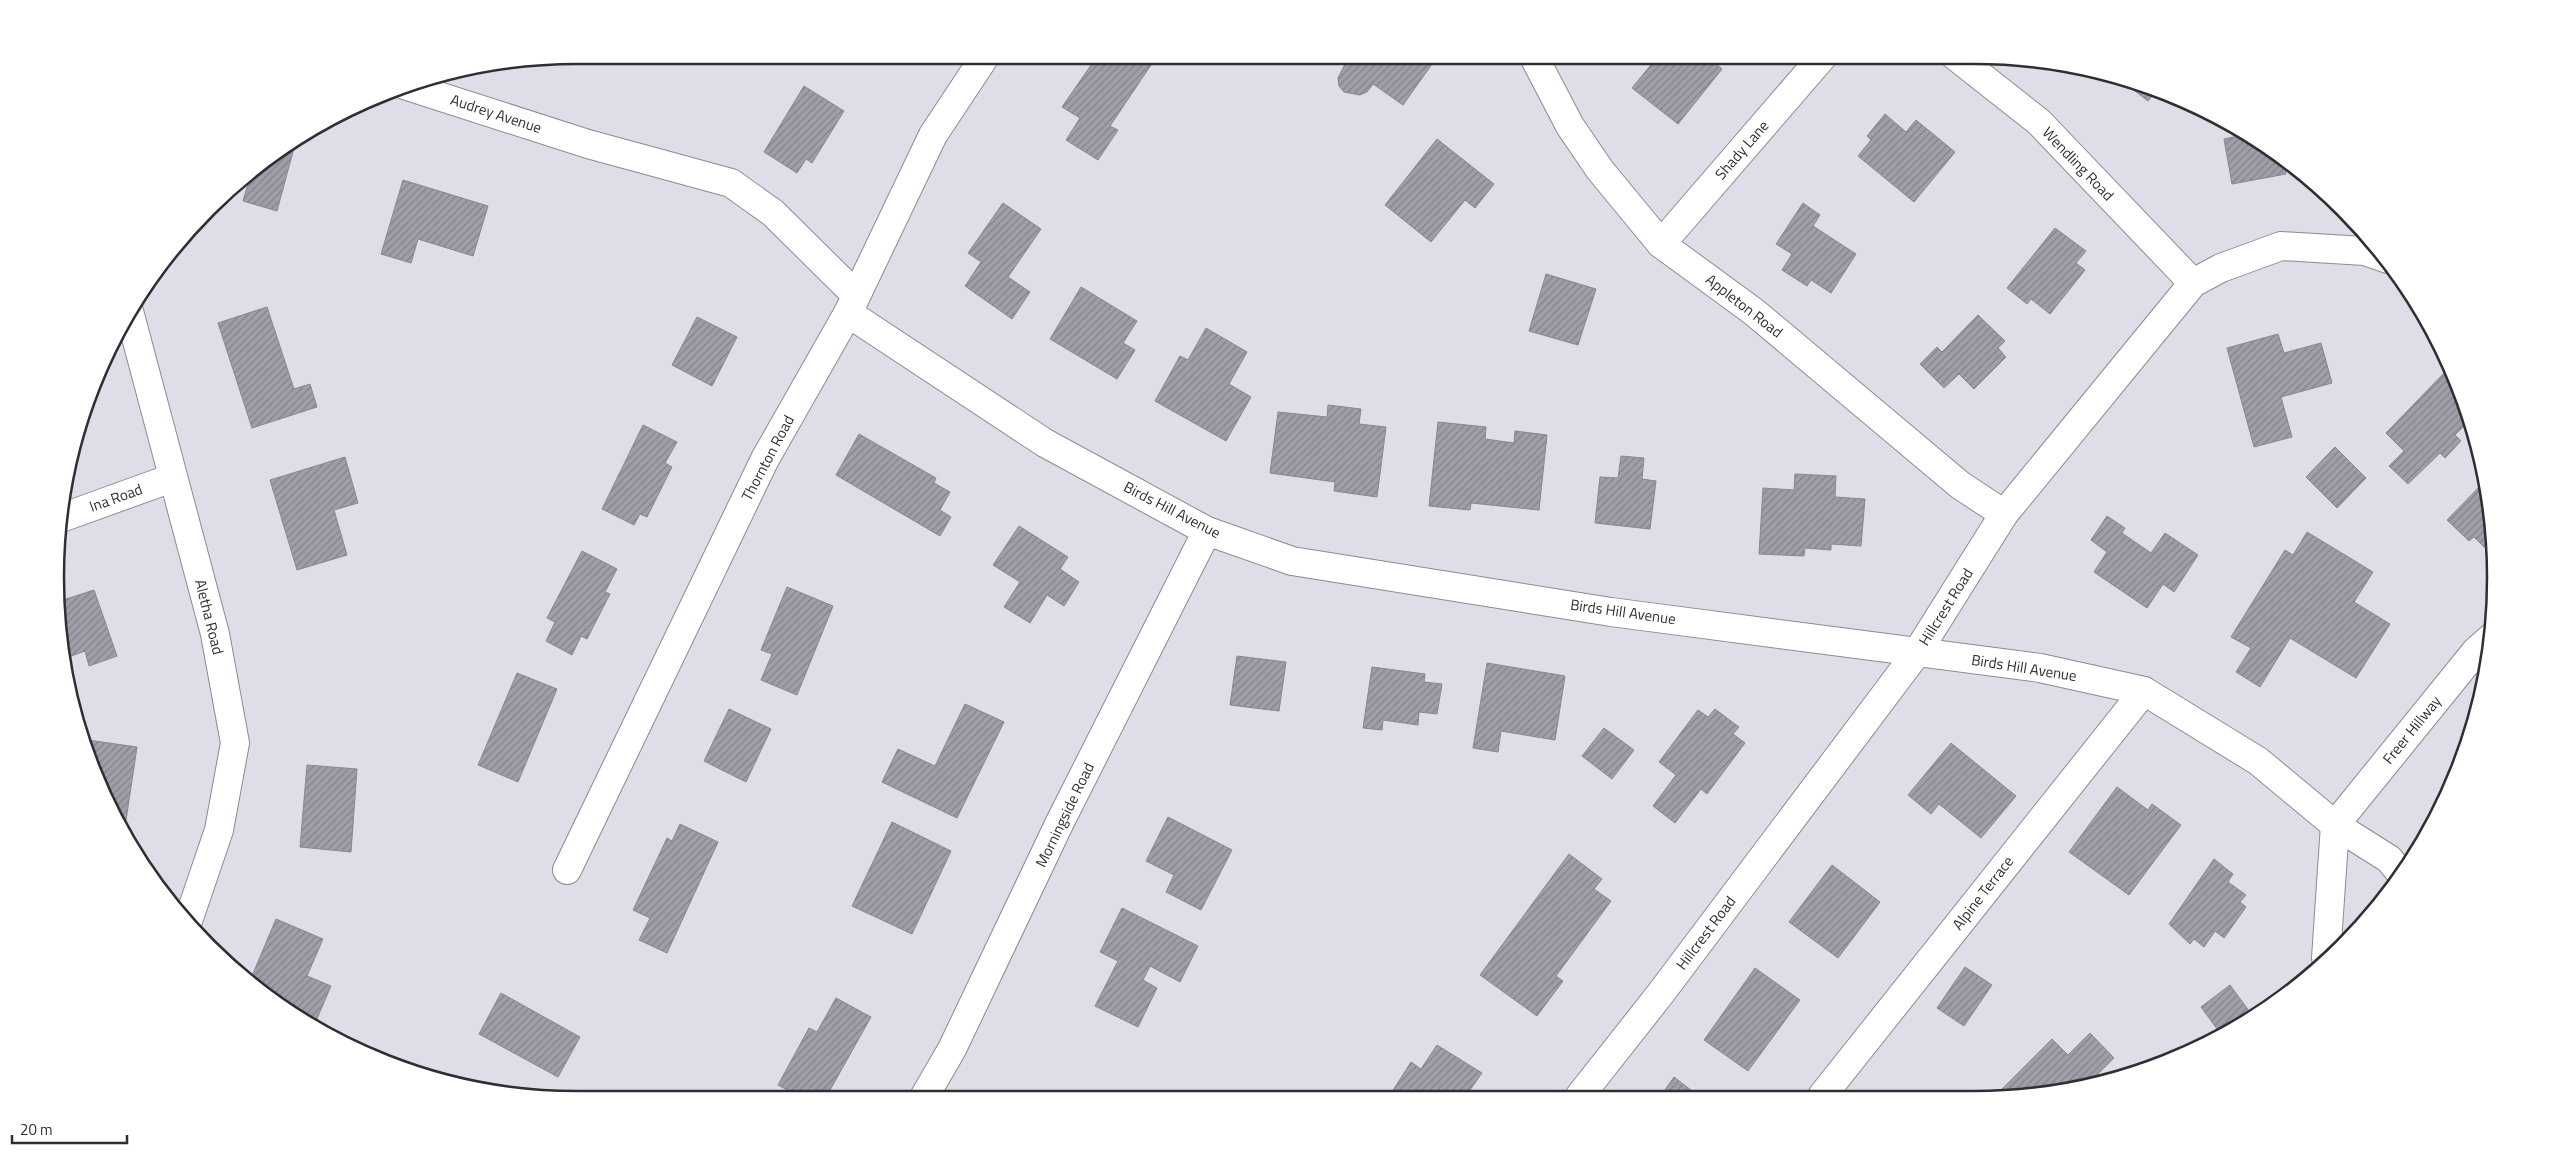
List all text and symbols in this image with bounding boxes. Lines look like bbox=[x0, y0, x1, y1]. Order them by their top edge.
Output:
street label: Audrey Avenue bbox=[448, 88, 545, 139]
street label: Shady Lane bbox=[1709, 115, 1774, 185]
street label: Wendling Road bbox=[2037, 122, 2120, 206]
street label: Appleton Road bbox=[1701, 268, 1788, 343]
street label: Thornton Road bbox=[735, 411, 800, 505]
street label: Birds Hill Avenue bbox=[1120, 475, 1225, 544]
street label: Ina Road bbox=[86, 477, 146, 518]
street label: Hillcrest Road bbox=[1913, 564, 1979, 650]
street label: Aletha Road bbox=[189, 577, 230, 657]
street label: Birds Hill Avenue bbox=[1569, 593, 1677, 630]
street label: Birds Hill Avenue bbox=[1970, 648, 2078, 687]
street label: Freer Hillway bbox=[2377, 690, 2447, 769]
street label: Morningside Road bbox=[1029, 758, 1100, 871]
street label: Alpine Terrace bbox=[1946, 851, 2019, 935]
street label: Hillcrest Road bbox=[1670, 891, 1741, 975]
scale bar bbox=[12, 1112, 128, 1144]
text: 20 m bbox=[20, 1118, 53, 1141]

